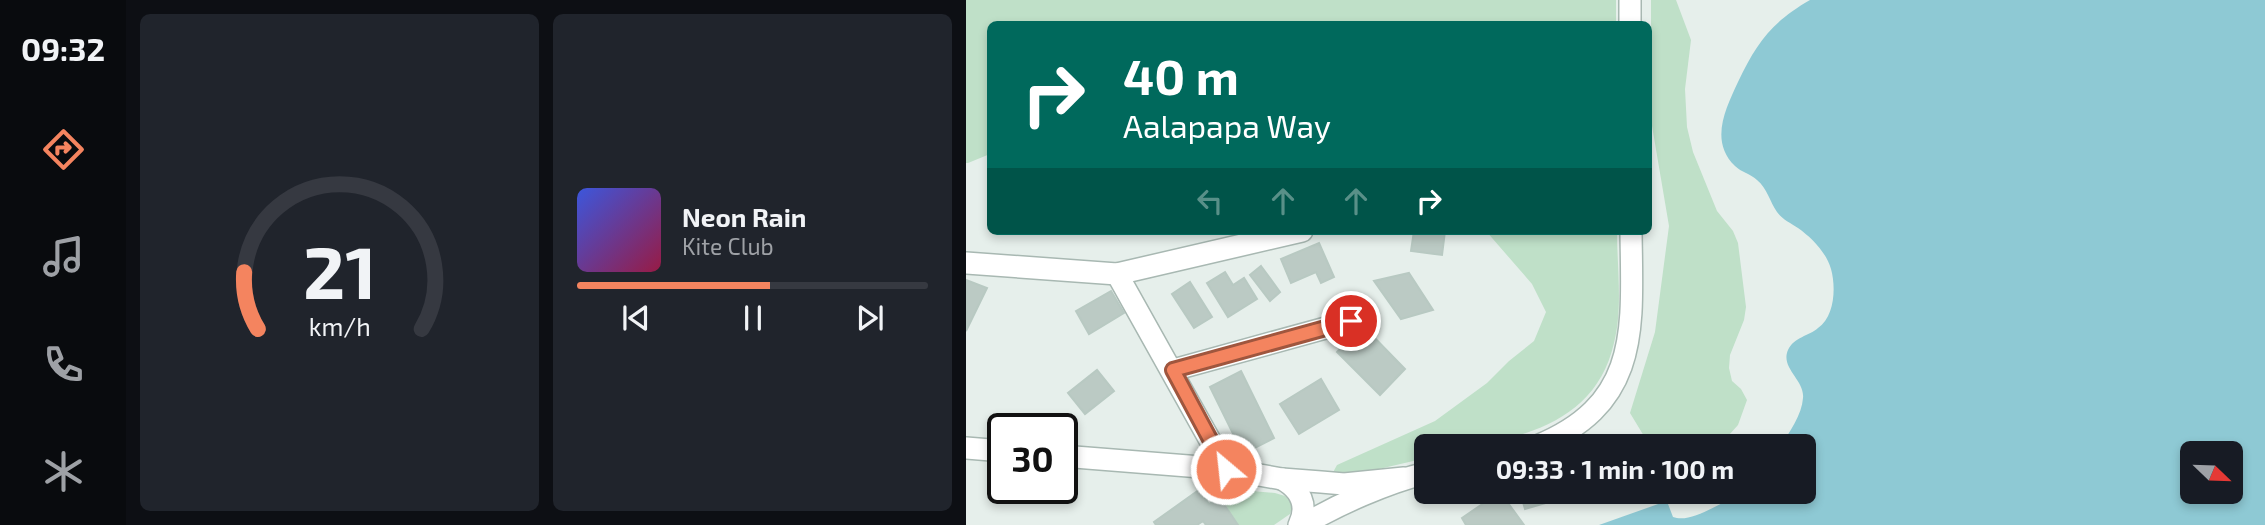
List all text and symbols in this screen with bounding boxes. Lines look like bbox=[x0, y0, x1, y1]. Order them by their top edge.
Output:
text: 09:32 bbox=[21, 29, 105, 67]
text: 40 m bbox=[1123, 46, 1239, 105]
icon: right bbox=[1008, 49, 1099, 140]
text: Aalapapa Way bbox=[1123, 106, 1331, 144]
icon: directions bbox=[39, 125, 88, 174]
icon: left bbox=[1191, 182, 1229, 220]
icon: ahead bbox=[1264, 182, 1302, 220]
icon: ahead bbox=[1337, 182, 1375, 220]
icon: right bbox=[1410, 182, 1448, 220]
text: Neon Rain bbox=[682, 201, 806, 232]
text: 21 bbox=[303, 226, 376, 314]
icon: music bbox=[39, 232, 88, 281]
text: Kite Club bbox=[682, 232, 774, 260]
pin bbox=[1321, 291, 1381, 351]
icon: previous bbox=[617, 299, 655, 337]
icon: pause bbox=[734, 299, 772, 337]
icon: next bbox=[851, 299, 889, 337]
icon: arrive bbox=[1332, 302, 1370, 340]
text: km/h bbox=[308, 310, 371, 340]
icon: phone bbox=[39, 340, 88, 389]
speed limit sign: 30 bbox=[987, 413, 1078, 504]
position arrow bbox=[1189, 432, 1263, 506]
north arrow bbox=[2180, 441, 2244, 504]
map controls bbox=[2180, 441, 2243, 504]
icon: climate bbox=[39, 447, 88, 496]
text: 09:33 · 1 min · 100 m bbox=[1496, 453, 1734, 484]

